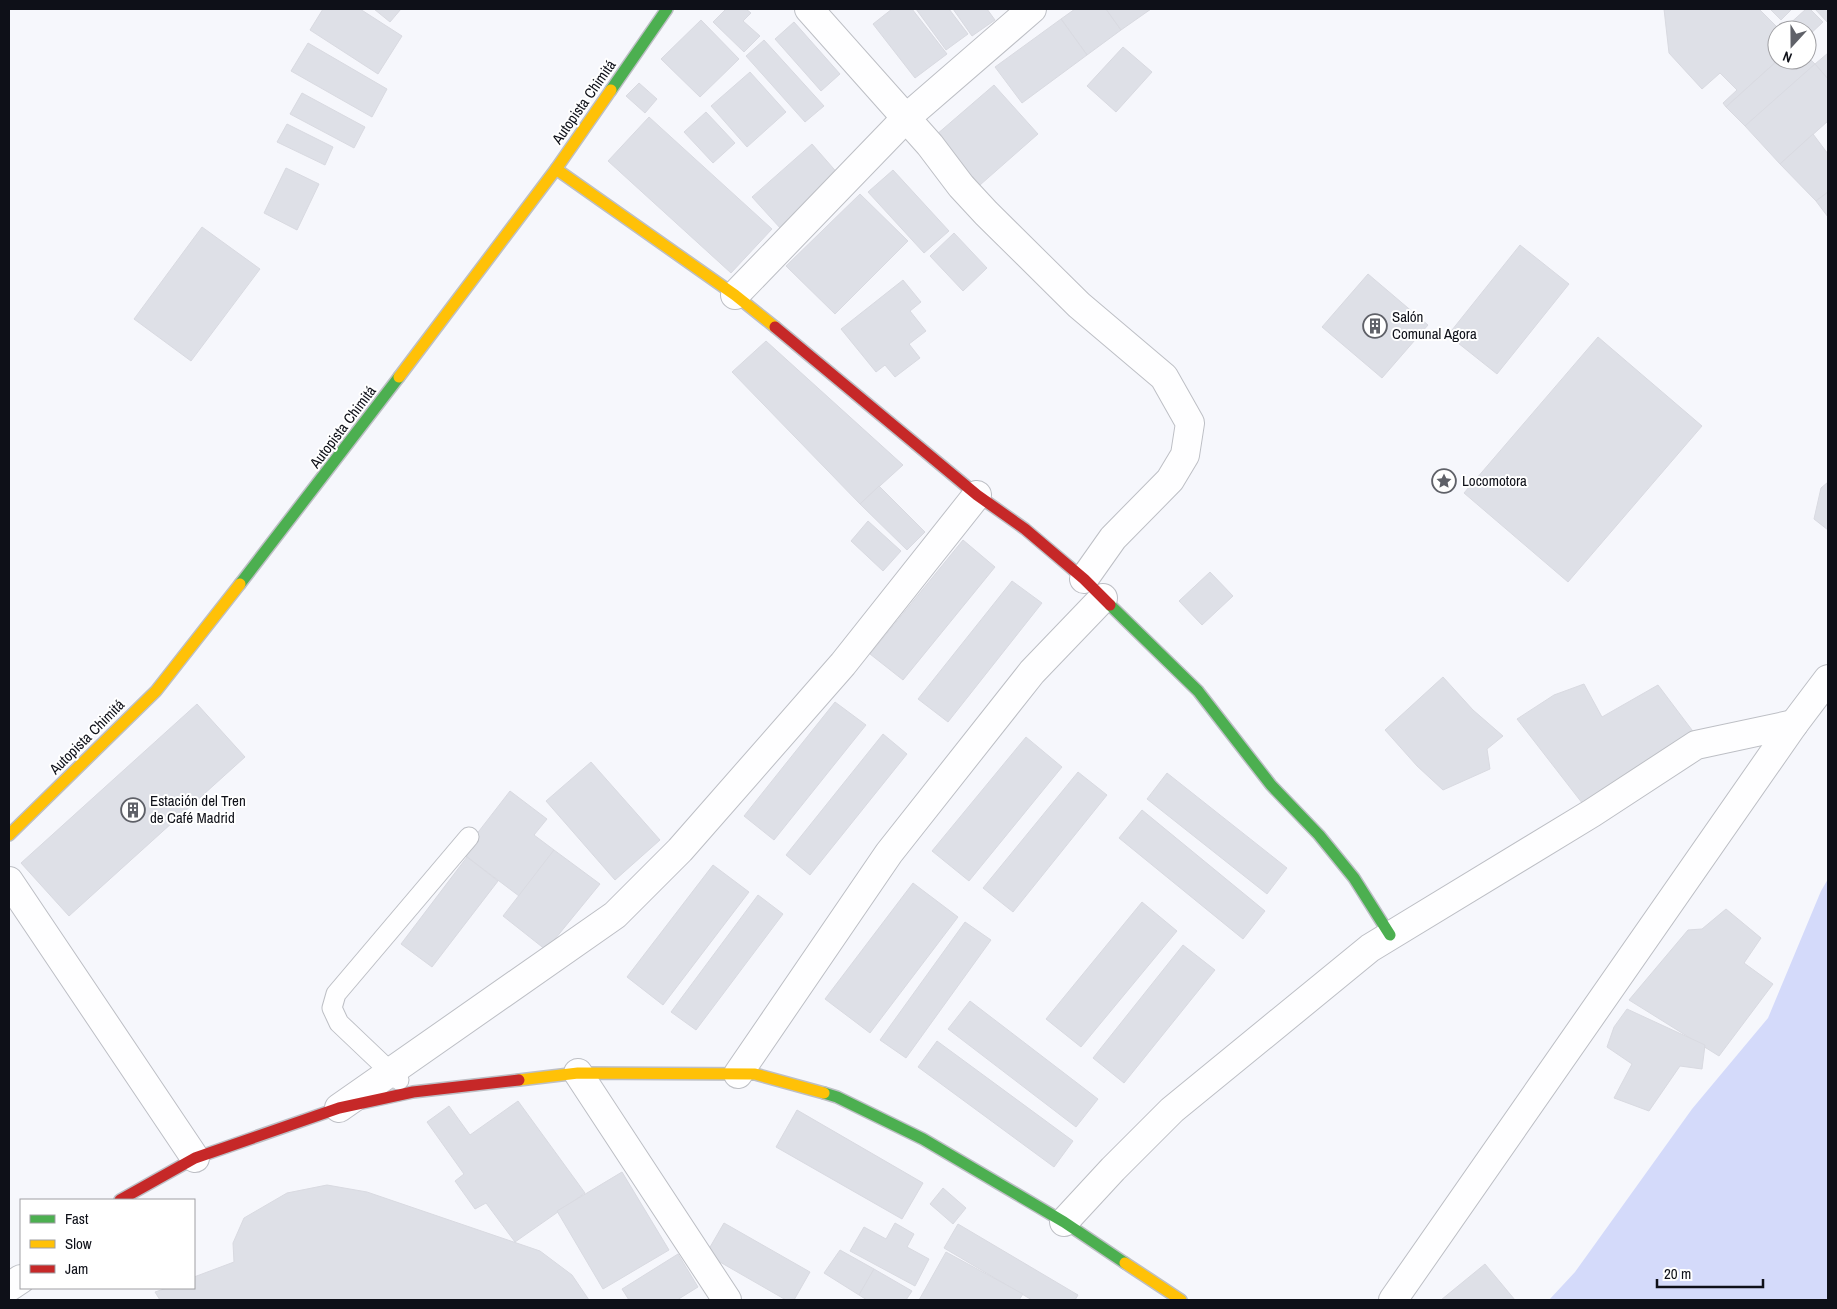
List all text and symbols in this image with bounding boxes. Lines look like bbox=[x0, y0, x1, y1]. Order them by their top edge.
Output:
north arrow bbox=[1767, 20, 1817, 70]
text: N bbox=[1780, 47, 1794, 67]
street label: Autopista Chimitá bbox=[546, 55, 621, 149]
place label: Salón Comunal Agora bbox=[1392, 306, 1477, 344]
building icon: Salón Comunal Agora bbox=[1362, 313, 1388, 339]
street label: Autopista Chimitá bbox=[304, 381, 381, 473]
place icon: Locomotora bbox=[1431, 468, 1457, 494]
place label: Locomotora bbox=[1462, 470, 1527, 491]
street label: Autopista Chimitá bbox=[44, 694, 129, 780]
place label: Estación del Tren de Café Madrid bbox=[150, 790, 246, 828]
building icon: Estación del Tren de Café Madrid bbox=[120, 797, 146, 823]
legend bbox=[20, 1199, 195, 1289]
text: Fast bbox=[65, 1208, 89, 1229]
text: Slow bbox=[65, 1233, 92, 1254]
scale bar bbox=[1657, 1256, 1763, 1288]
text: Jam bbox=[65, 1258, 88, 1279]
text: 20 m bbox=[1664, 1263, 1691, 1284]

